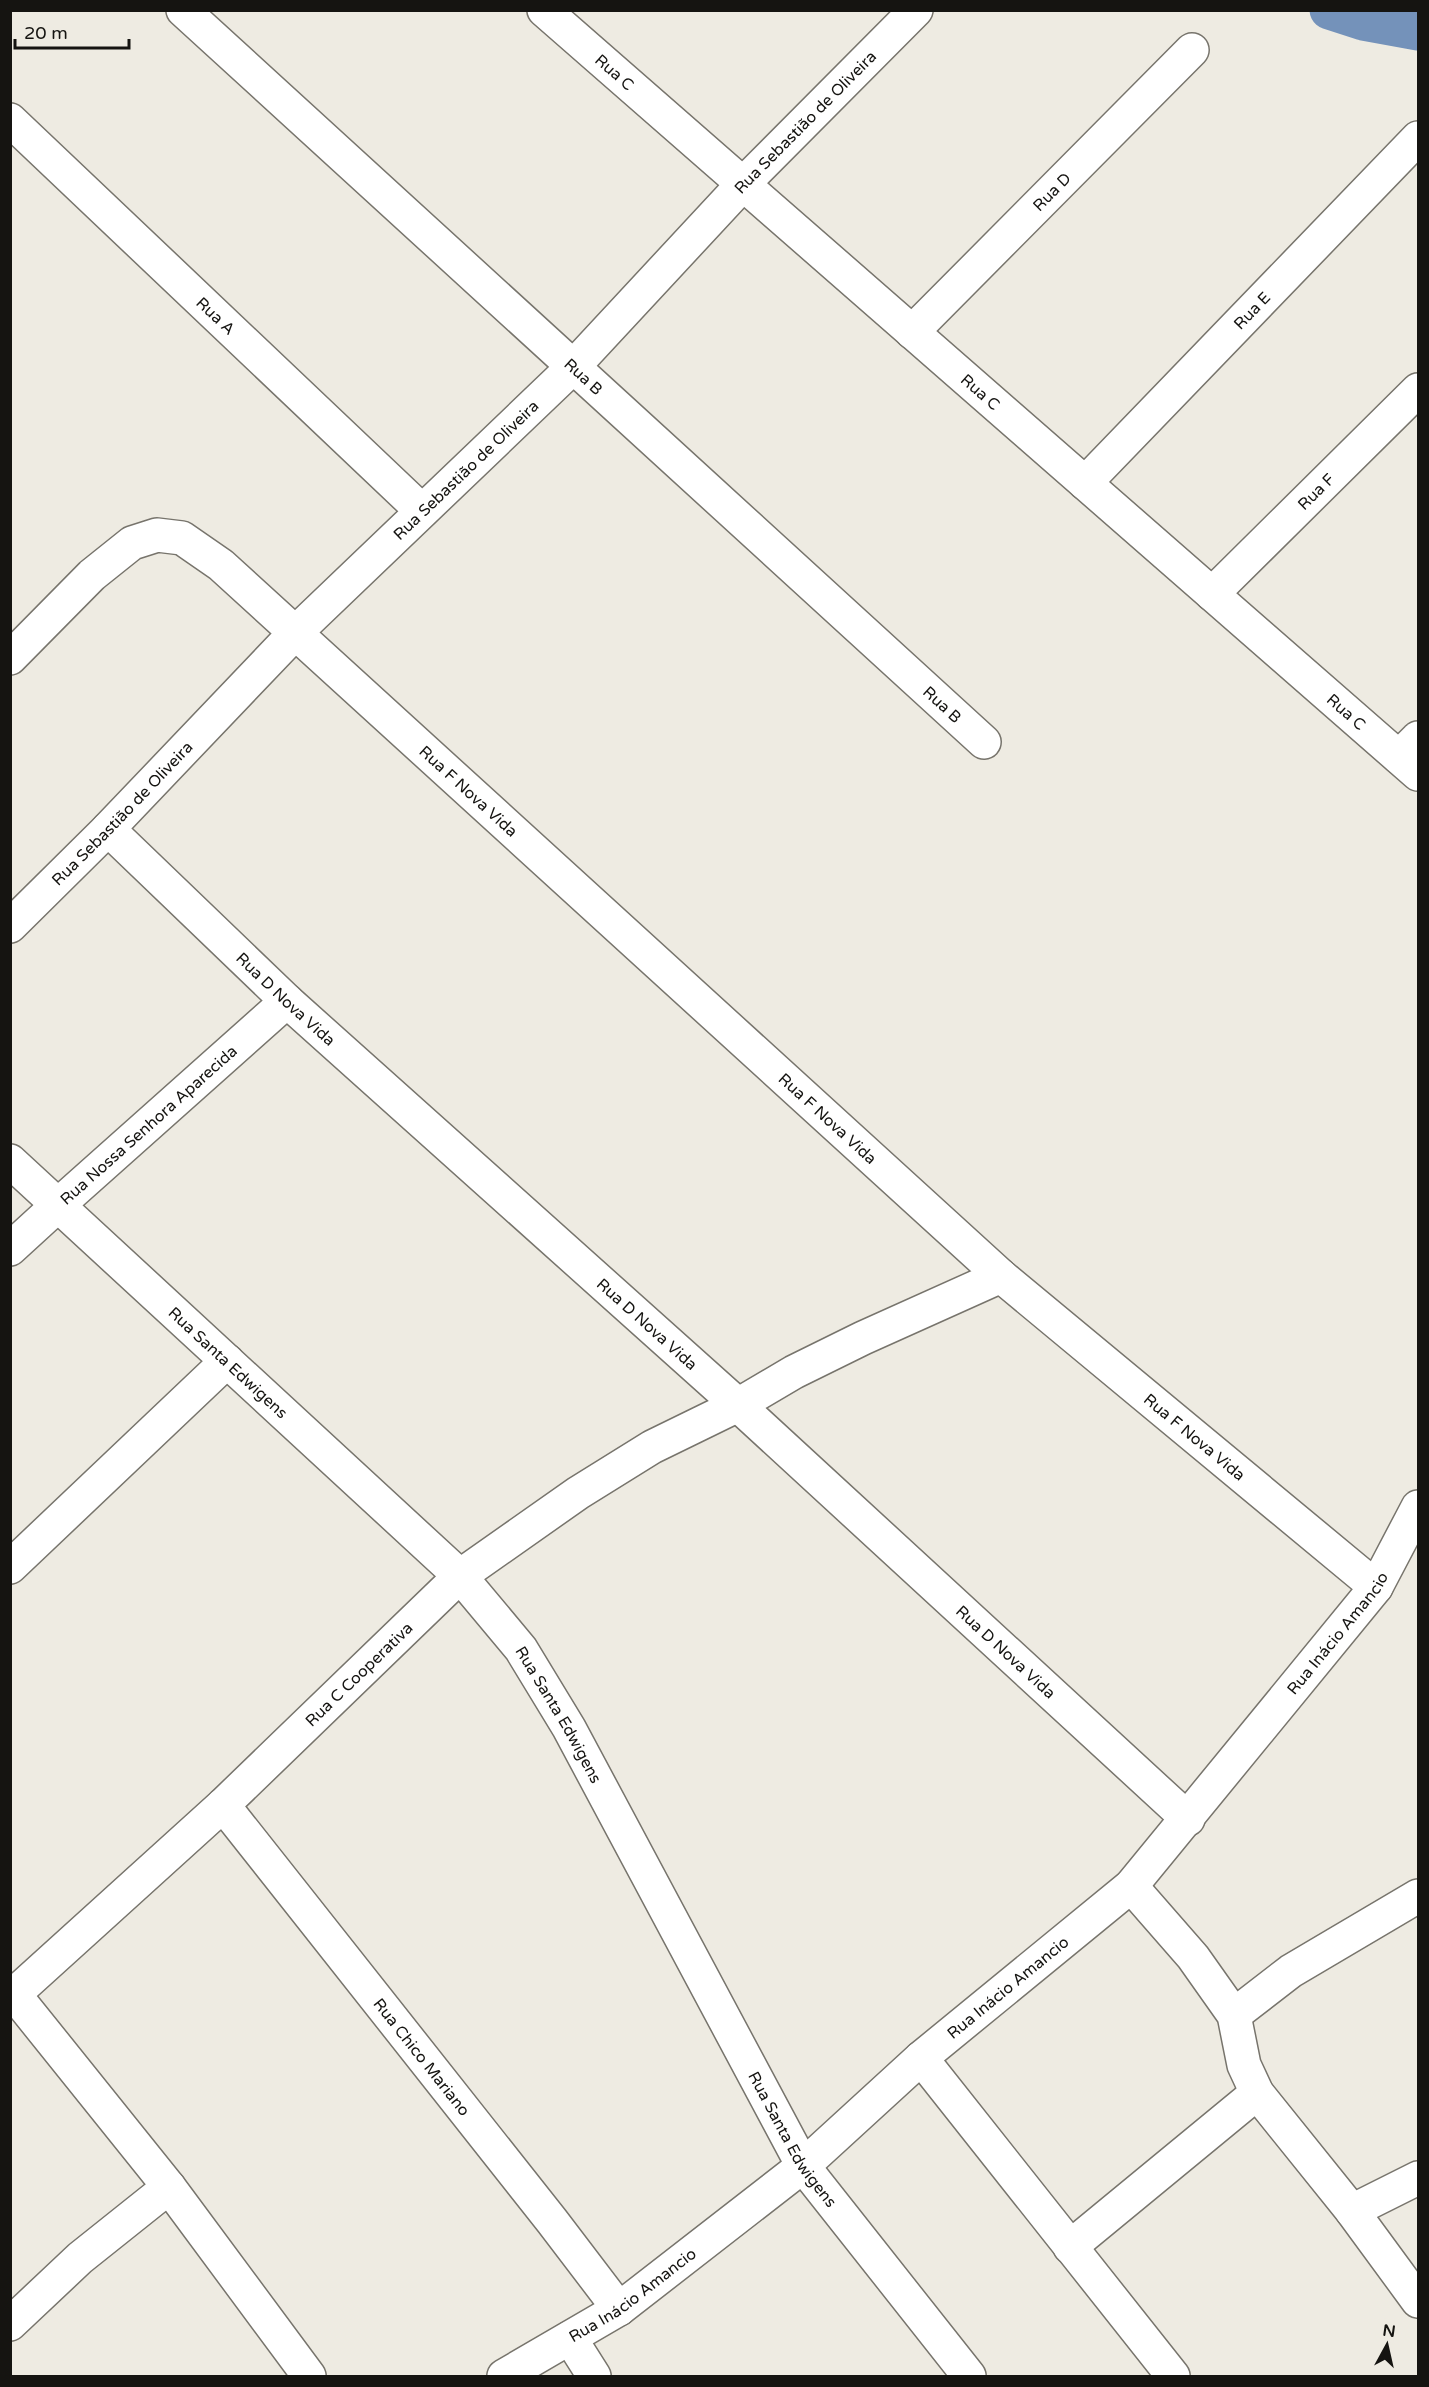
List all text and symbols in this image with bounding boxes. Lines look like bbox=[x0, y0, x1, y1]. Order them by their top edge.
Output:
scale bar bbox=[15, 12, 129, 50]
text: 20 m bbox=[24, 22, 68, 44]
street label: Rua Sebastião de Oliveira bbox=[730, 47, 881, 198]
street label: Rua C bbox=[590, 50, 638, 95]
street label: Rua D bbox=[1029, 169, 1076, 216]
street label: Rua E bbox=[1230, 288, 1275, 334]
street label: Rua A bbox=[192, 293, 239, 339]
street label: Rua B bbox=[560, 354, 607, 400]
street label: Rua C bbox=[956, 370, 1004, 415]
street label: Rua Sebastião de Oliveira bbox=[389, 396, 543, 545]
street label: Rua F bbox=[1294, 469, 1339, 515]
street label: Rua B bbox=[918, 682, 965, 728]
street label: Rua C bbox=[1322, 690, 1370, 735]
street label: Rua Sebastião de Oliveira bbox=[48, 737, 197, 890]
street label: Rua F Nova Vida bbox=[415, 742, 521, 841]
street label: Rua D Nova Vida bbox=[231, 948, 339, 1051]
street label: Rua Nossa Senhora Aparecida bbox=[56, 1041, 242, 1209]
street label: Rua F Nova Vida bbox=[774, 1069, 881, 1169]
street label: Rua D Nova Vida bbox=[592, 1274, 701, 1375]
street label: Rua Santa Edwigens bbox=[164, 1303, 292, 1423]
street label: Rua F Nova Vida bbox=[1139, 1390, 1249, 1485]
street label: Rua Inácio Amancio bbox=[1283, 1569, 1393, 1699]
street label: Rua D Nova Vida bbox=[951, 1602, 1059, 1703]
street label: Rua C Cooperativa bbox=[301, 1618, 417, 1731]
street label: Rua Santa Edwigens bbox=[511, 1643, 606, 1787]
street label: Rua Inácio Amancio bbox=[943, 1932, 1073, 2044]
street label: Rua Chico Mariano bbox=[369, 1994, 474, 2120]
street label: Rua Santa Edwigens bbox=[743, 2068, 841, 2212]
street label: Rua Inácio Amancio bbox=[565, 2244, 700, 2347]
north arrow bbox=[1357, 2315, 1417, 2375]
text: N bbox=[1381, 2320, 1397, 2342]

